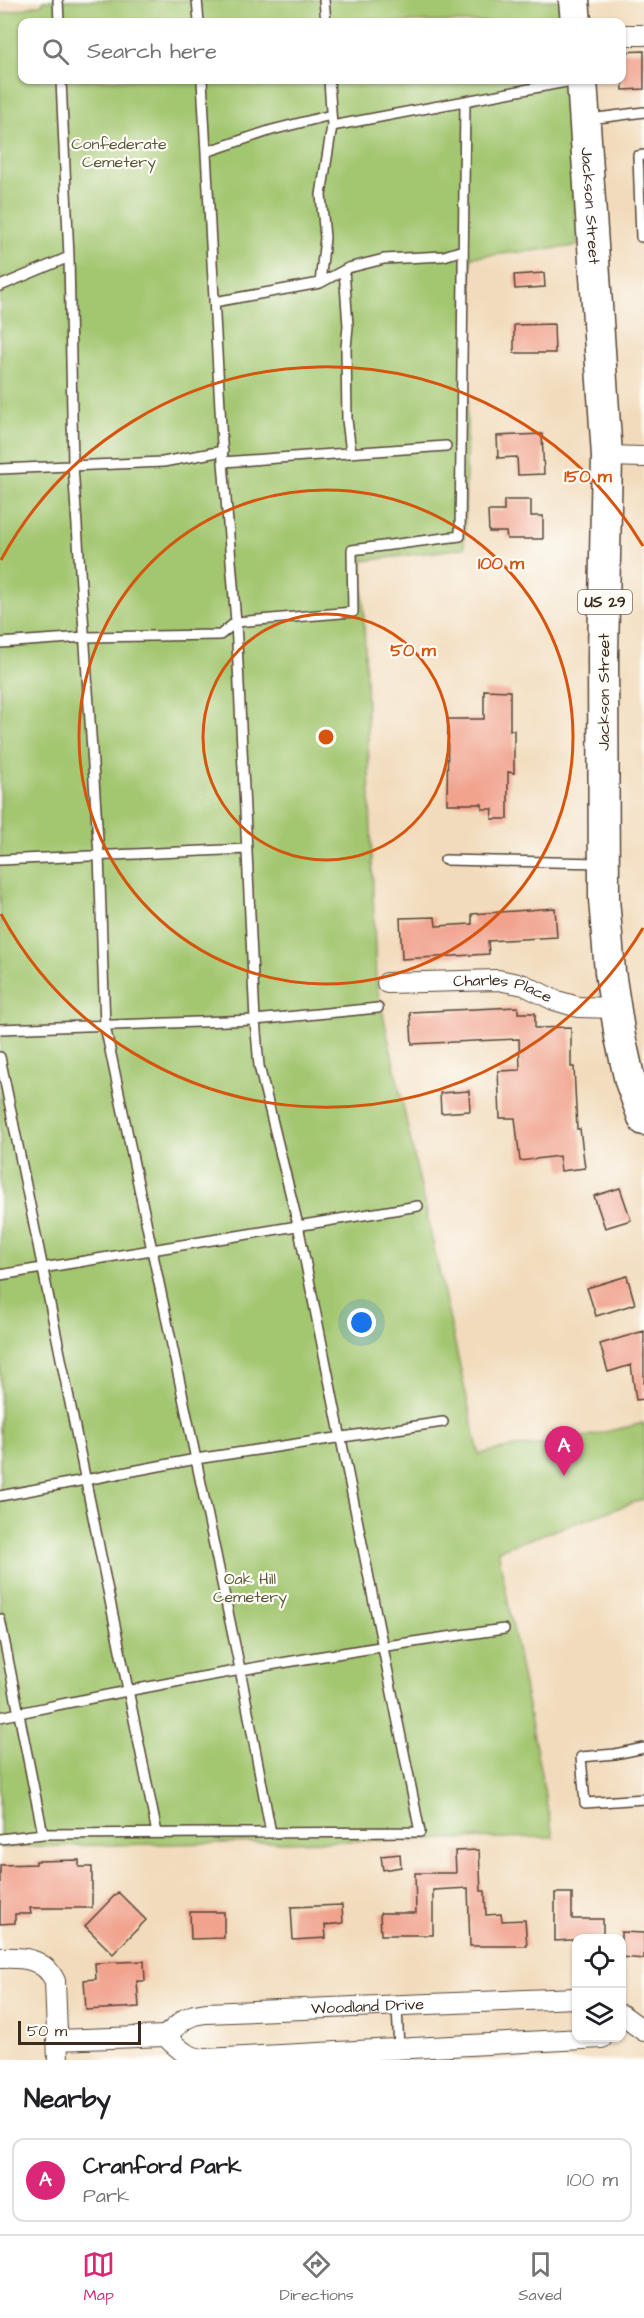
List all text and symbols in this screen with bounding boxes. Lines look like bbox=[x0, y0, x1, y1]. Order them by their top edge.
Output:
search box bbox=[18, 18, 626, 84]
icon: search bbox=[39, 35, 72, 68]
text: Search here bbox=[87, 36, 217, 67]
park label: Confederate Cemetery bbox=[71, 133, 167, 174]
street label: Jackson Street bbox=[575, 146, 605, 266]
text: 150 m bbox=[564, 464, 613, 489]
text: 100 m bbox=[478, 551, 525, 576]
road number: US 29 bbox=[578, 590, 632, 614]
street label: Jackson Street bbox=[593, 633, 615, 751]
text: 50 m bbox=[390, 638, 437, 663]
centre of rings bbox=[316, 727, 336, 747]
street label: Charles Place bbox=[453, 969, 556, 1009]
your location bbox=[347, 1308, 376, 1337]
pin: A bbox=[544, 1426, 584, 1476]
park label: Oak Hill Cemetery bbox=[213, 1568, 287, 1609]
map controls bbox=[572, 1934, 626, 2042]
button: locate bbox=[572, 1934, 626, 1988]
button: layers bbox=[572, 1988, 626, 2042]
street label: Woodland Drive bbox=[311, 1993, 425, 2020]
scale bar bbox=[18, 2018, 141, 2046]
text: 50 m bbox=[27, 2020, 67, 2042]
text: Nearby bbox=[24, 2081, 111, 2117]
text: Cranford Park bbox=[83, 2151, 241, 2182]
text: A bbox=[39, 2166, 52, 2194]
text: 100 m bbox=[567, 2166, 618, 2194]
text: Park bbox=[83, 2182, 129, 2210]
tab: Map bbox=[82, 2248, 115, 2306]
tab: Directions bbox=[280, 2248, 354, 2306]
tab: Saved bbox=[518, 2248, 562, 2306]

